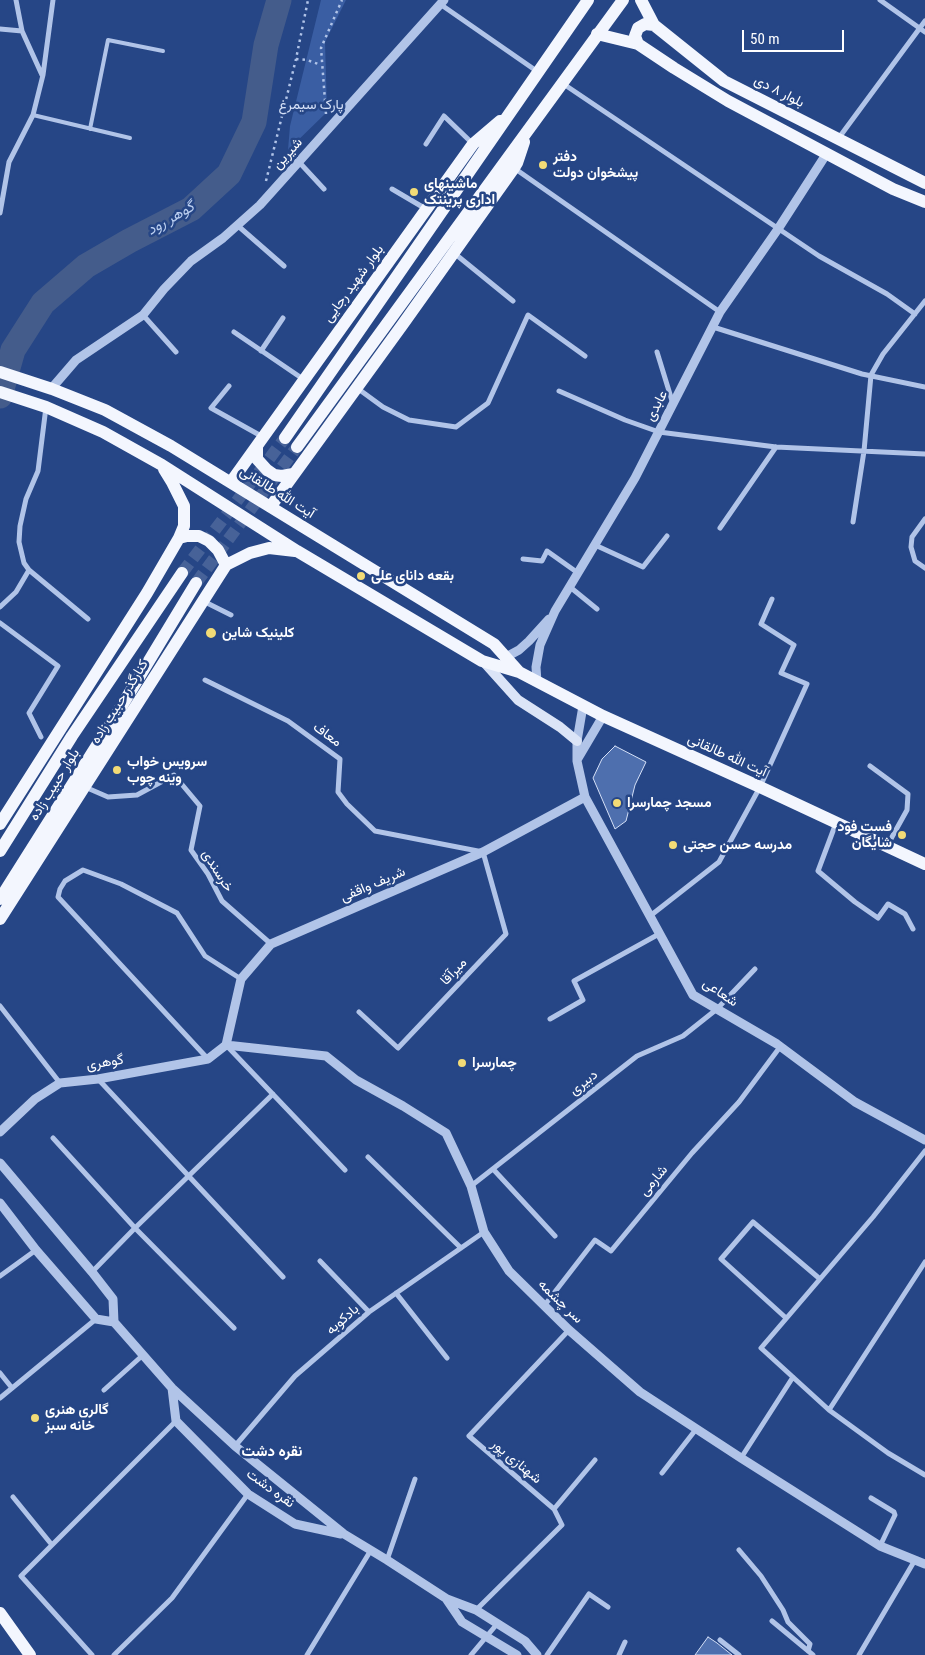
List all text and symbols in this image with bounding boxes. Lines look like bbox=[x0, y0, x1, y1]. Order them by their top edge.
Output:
scale bar bbox=[745, 20, 848, 52]
text: 50 m bbox=[750, 30, 780, 48]
street label: بلوار ۸ دی bbox=[751, 72, 807, 112]
park label: پارک سیمرغ bbox=[278, 97, 344, 113]
street label: شیرین bbox=[269, 135, 307, 173]
place label: دفتر پیشخوان دولت bbox=[553, 149, 638, 182]
marker: دفتر پیشخوان دولت bbox=[537, 159, 549, 171]
place label: ماشینهای اداری پرینتک bbox=[424, 176, 495, 208]
marker: ماشینهای اداری پرینتک bbox=[408, 186, 420, 198]
water label: گوهر رود bbox=[144, 198, 198, 240]
street label: بلوار شهید رجایی bbox=[320, 242, 388, 326]
street label: عابدی bbox=[642, 388, 672, 424]
street label: آیت الله طالقانی bbox=[236, 463, 318, 523]
place label: بقعه دانای علی bbox=[371, 568, 454, 584]
marker: بقعه دانای علی bbox=[355, 570, 367, 582]
place label: کلینیک شاین bbox=[222, 625, 294, 641]
marker: کلینیک شاین bbox=[204, 626, 218, 640]
street label: کنارگذر حبیب زاده bbox=[88, 657, 152, 747]
street label: معاف bbox=[309, 719, 345, 751]
street label: آیت الله طالقانی bbox=[685, 731, 769, 781]
street label: بلوار حبیب زاده bbox=[26, 746, 84, 824]
place label: سرویس خواب وینه چوب bbox=[127, 754, 207, 786]
marker: سرویس خواب وینه چوب bbox=[111, 764, 123, 776]
place label: مسجد چمارسرا bbox=[627, 795, 712, 811]
marker: مسجد چمارسرا bbox=[611, 797, 623, 809]
place label: فست فود شایگان bbox=[837, 819, 892, 852]
marker: فست فود شایگان bbox=[896, 829, 908, 841]
place label: مدرسه حسن حجتی bbox=[683, 837, 792, 853]
marker: مدرسه حسن حجتی bbox=[667, 839, 679, 851]
street label: خرسندی bbox=[197, 847, 237, 895]
street label: شریف واقفی bbox=[338, 864, 408, 906]
street label: میرآقا bbox=[437, 955, 471, 989]
street label: شعاعی bbox=[699, 975, 741, 1011]
street label: گوهری bbox=[85, 1052, 125, 1074]
place label: چمارسرا bbox=[472, 1055, 517, 1071]
marker: چمارسرا bbox=[456, 1057, 468, 1069]
street label: دبیری bbox=[566, 1067, 602, 1099]
street label: شارمی bbox=[636, 1162, 672, 1200]
street label: سر چشمه bbox=[534, 1276, 586, 1328]
street label: بادکوبه bbox=[323, 1301, 363, 1339]
place label: گالری هنری خانه سبز bbox=[45, 1402, 109, 1434]
marker: گالری هنری خانه سبز bbox=[29, 1412, 41, 1424]
street label: شهنازی پور bbox=[487, 1436, 545, 1488]
district label: نقره دشت bbox=[242, 1443, 302, 1461]
street label: نقره دشت bbox=[243, 1466, 297, 1512]

